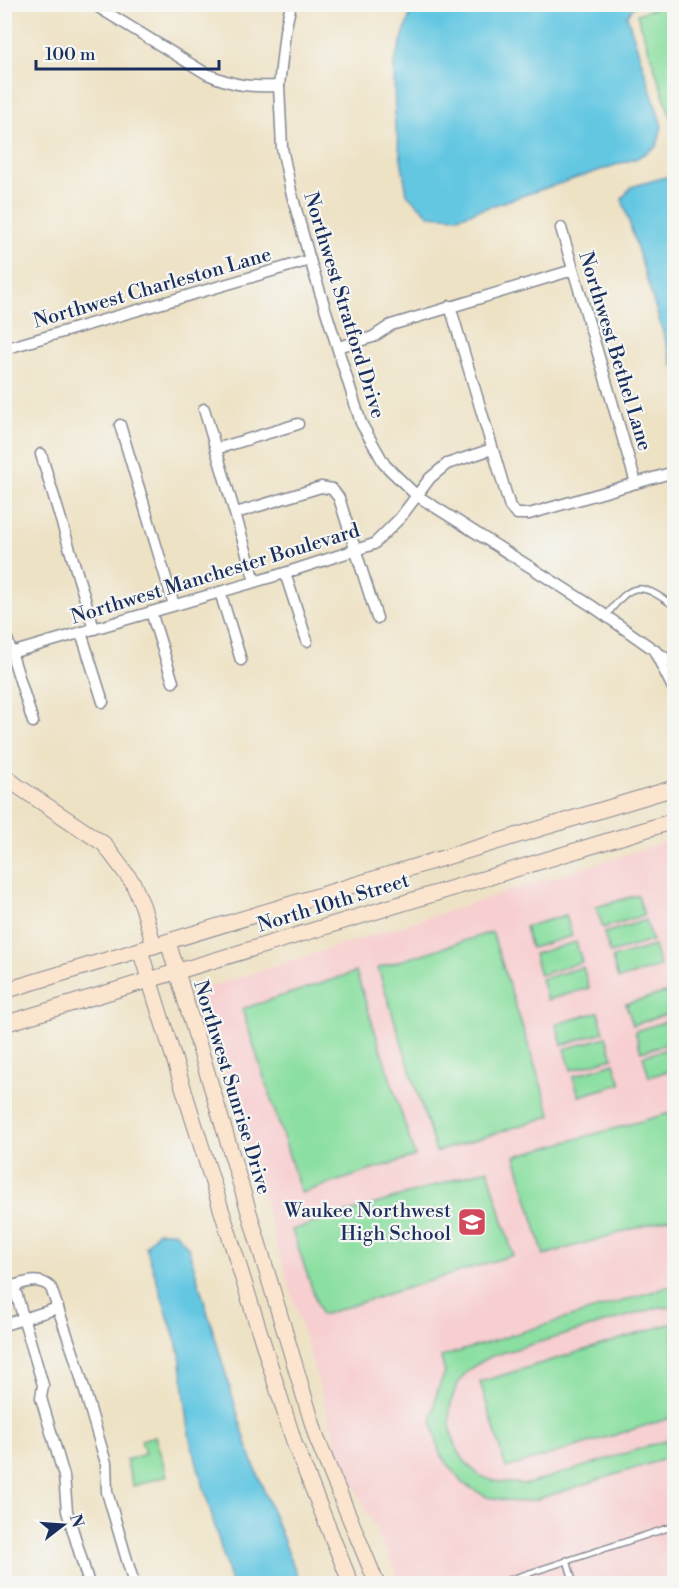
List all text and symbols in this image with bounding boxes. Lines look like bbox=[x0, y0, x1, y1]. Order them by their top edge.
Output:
scale bar bbox=[36, 33, 219, 71]
text: 100 m bbox=[45, 43, 96, 66]
street label: Northwest Stratford Drive bbox=[297, 189, 390, 422]
street label: Northwest Charleston Lane bbox=[30, 242, 274, 334]
street label: Northwest Bethel Lane bbox=[572, 249, 657, 454]
street label: Northwest Manchester Boulevard bbox=[68, 518, 364, 630]
street label: North 10th Street bbox=[255, 868, 412, 938]
street label: Northwest Sunrise Drive bbox=[187, 977, 276, 1197]
place label: Waukee Northwest High School bbox=[283, 1199, 451, 1247]
school or university icon: Waukee Northwest High School bbox=[456, 1206, 488, 1238]
north arrow bbox=[33, 1495, 93, 1555]
text: N bbox=[65, 1512, 88, 1530]

